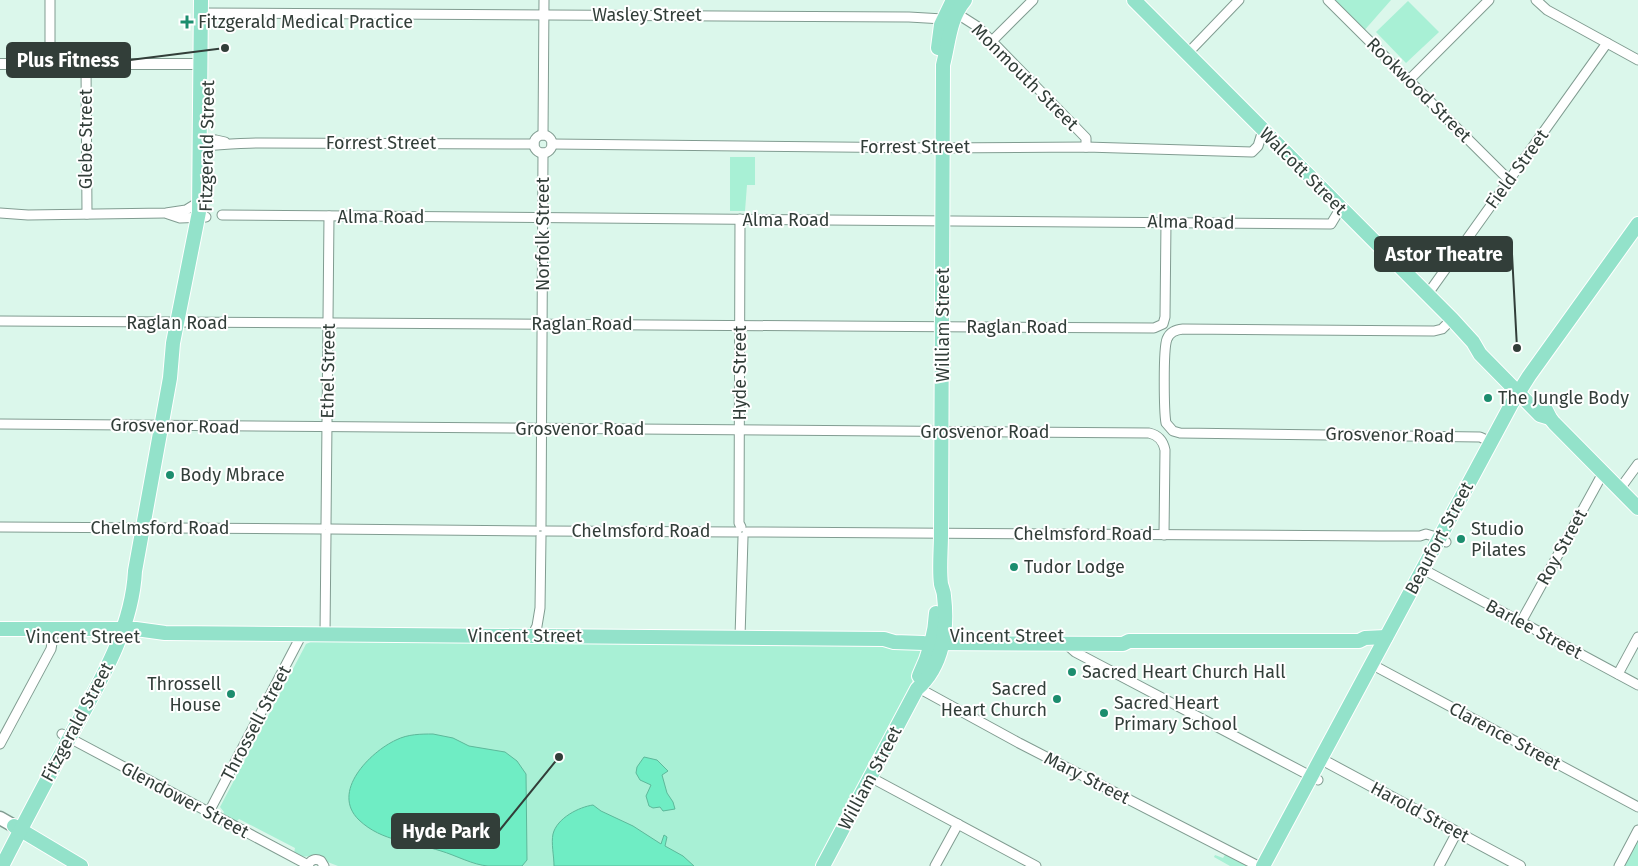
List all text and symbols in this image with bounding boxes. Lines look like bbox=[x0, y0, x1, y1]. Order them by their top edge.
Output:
street label: Wasley Street bbox=[592, 4, 702, 26]
place label: Fitzgerald Medical Practice bbox=[198, 11, 413, 33]
marker: Fitzgerald Medical Practice bbox=[180, 15, 194, 29]
street label: Monmouth Street bbox=[967, 19, 1083, 135]
street label: Rookwood Street bbox=[1362, 33, 1476, 147]
callout: Plus Fitness bbox=[7, 43, 130, 77]
text: Plus Fitness bbox=[17, 49, 119, 72]
street label: Fitzgerald Street bbox=[195, 79, 219, 212]
street label: Glebe Street bbox=[75, 88, 97, 189]
street label: Walcott Street bbox=[1255, 123, 1352, 220]
street label: Field Street bbox=[1481, 125, 1553, 213]
street label: Forrest Street bbox=[326, 132, 437, 154]
street label: Forrest Street bbox=[860, 136, 971, 158]
street label: Norfolk Street bbox=[532, 176, 554, 291]
street label: Alma Road bbox=[337, 206, 425, 228]
street label: Alma Road bbox=[742, 209, 830, 231]
street label: Alma Road bbox=[1147, 210, 1235, 234]
callout: Astor Theatre bbox=[1375, 237, 1512, 271]
text: Astor Theatre bbox=[1384, 243, 1503, 266]
street label: William Street bbox=[932, 267, 954, 382]
street label: Raglan Road bbox=[126, 312, 228, 334]
street label: Raglan Road bbox=[531, 313, 633, 335]
street label: Raglan Road bbox=[966, 316, 1068, 338]
street label: Ethel Street bbox=[316, 323, 340, 419]
street label: Hyde Street bbox=[729, 325, 751, 421]
place label: The Jungle Body bbox=[1498, 387, 1629, 409]
marker: The Jungle Body bbox=[1482, 392, 1494, 404]
street label: Grosvenor Road bbox=[110, 414, 240, 438]
street label: Grosvenor Road bbox=[515, 418, 645, 440]
street label: Grosvenor Road bbox=[920, 421, 1050, 443]
street label: Grosvenor Road bbox=[1325, 423, 1455, 447]
place label: Body Mbrace bbox=[180, 464, 285, 486]
marker: Body Mbrace bbox=[164, 469, 176, 481]
street label: Beaufort Street bbox=[1400, 478, 1478, 598]
street label: Roy Street bbox=[1532, 505, 1592, 589]
street label: Chelmsford Road bbox=[90, 517, 230, 539]
place label: Studio Pilates bbox=[1471, 518, 1526, 561]
street label: Chelmsford Road bbox=[571, 520, 711, 542]
street label: Chelmsford Road bbox=[1013, 523, 1153, 545]
marker: Studio Pilates bbox=[1455, 533, 1467, 545]
place label: Tudor Lodge bbox=[1024, 556, 1125, 578]
marker: Tudor Lodge bbox=[1008, 561, 1020, 573]
street label: Barlee Street bbox=[1482, 594, 1586, 664]
street label: Vincent Street bbox=[468, 625, 583, 647]
street label: Vincent Street bbox=[950, 625, 1065, 647]
street label: Vincent Street bbox=[26, 626, 141, 648]
street label: Fitzgerald Street bbox=[36, 658, 118, 785]
street label: Throssell Street bbox=[216, 661, 296, 784]
place label: Sacred Heart Church Hall bbox=[1082, 661, 1286, 683]
marker: Sacred Heart Church Hall bbox=[1066, 666, 1078, 678]
place label: Throssell House bbox=[147, 673, 221, 716]
place label: Sacred Heart Church bbox=[941, 678, 1047, 721]
marker: Throssell House bbox=[225, 688, 237, 700]
place label: Sacred Heart Primary School bbox=[1114, 692, 1237, 735]
marker: Sacred Heart Church bbox=[1051, 693, 1063, 705]
street label: Clarence Street bbox=[1445, 697, 1565, 775]
marker: Sacred Heart Primary School bbox=[1098, 707, 1110, 719]
street label: William Street bbox=[833, 722, 907, 834]
street label: Mary Street bbox=[1040, 747, 1134, 809]
street label: Glendower Street bbox=[117, 757, 253, 843]
street label: Harold Street bbox=[1367, 777, 1474, 847]
callout: Hyde Park bbox=[392, 814, 499, 848]
text: Hyde Park bbox=[402, 820, 490, 843]

